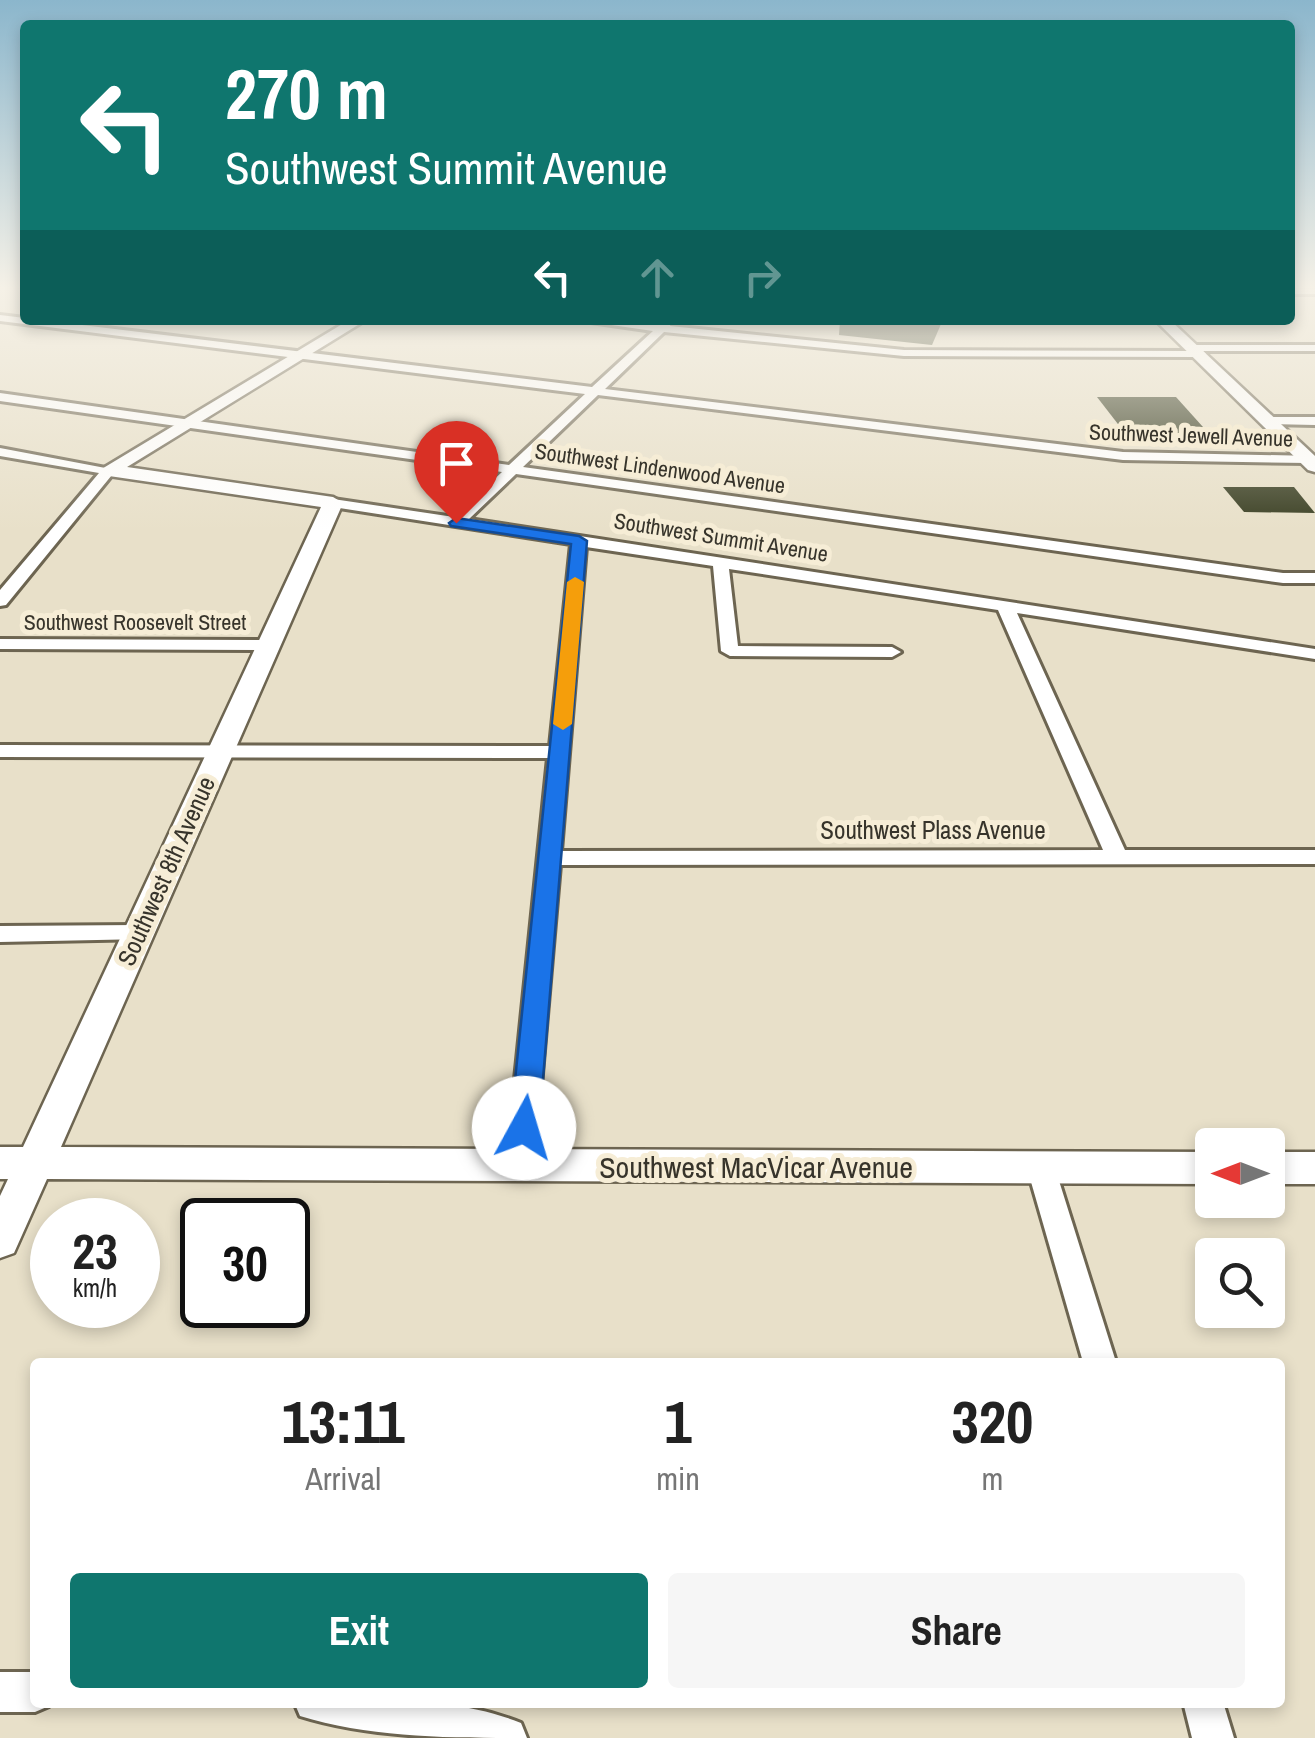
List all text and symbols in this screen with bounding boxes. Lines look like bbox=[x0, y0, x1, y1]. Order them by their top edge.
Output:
text: 270 m bbox=[225, 47, 388, 141]
icon: left bbox=[60, 60, 190, 190]
text: Southwest Summit Avenue bbox=[225, 137, 667, 198]
icon: left bbox=[525, 250, 580, 305]
icon: ahead bbox=[630, 250, 685, 305]
icon: right bbox=[735, 250, 790, 305]
street label: Southwest Jewell Avenue bbox=[1088, 416, 1294, 454]
pin bbox=[414, 421, 499, 524]
icon: arrive bbox=[429, 436, 484, 491]
street label: Southwest Lindenwood Avenue bbox=[533, 436, 787, 500]
street label: Southwest Summit Avenue bbox=[612, 505, 830, 569]
street label: Southwest Roosevelt Street bbox=[24, 607, 246, 637]
street label: Southwest 8th Avenue bbox=[109, 771, 223, 971]
street label: Southwest Plass Avenue bbox=[820, 813, 1046, 847]
position arrow bbox=[472, 1076, 576, 1180]
north arrow bbox=[1195, 1128, 1285, 1218]
map controls bbox=[1195, 1128, 1285, 1328]
street label: Southwest MacVicar Avenue bbox=[599, 1147, 913, 1187]
speed limit sign: 30 bbox=[180, 1198, 310, 1328]
text: 23 bbox=[72, 1217, 118, 1285]
button: search bbox=[1195, 1238, 1285, 1328]
text: km/h bbox=[73, 1271, 117, 1305]
text: 13:11 bbox=[282, 1381, 405, 1462]
text: 1 bbox=[664, 1381, 692, 1462]
text: 320 bbox=[951, 1381, 1033, 1462]
text: Arrival bbox=[305, 1457, 381, 1500]
text: min bbox=[656, 1457, 700, 1500]
text: m bbox=[981, 1457, 1003, 1500]
button: Exit bbox=[70, 1573, 648, 1688]
button: Share bbox=[668, 1573, 1245, 1688]

